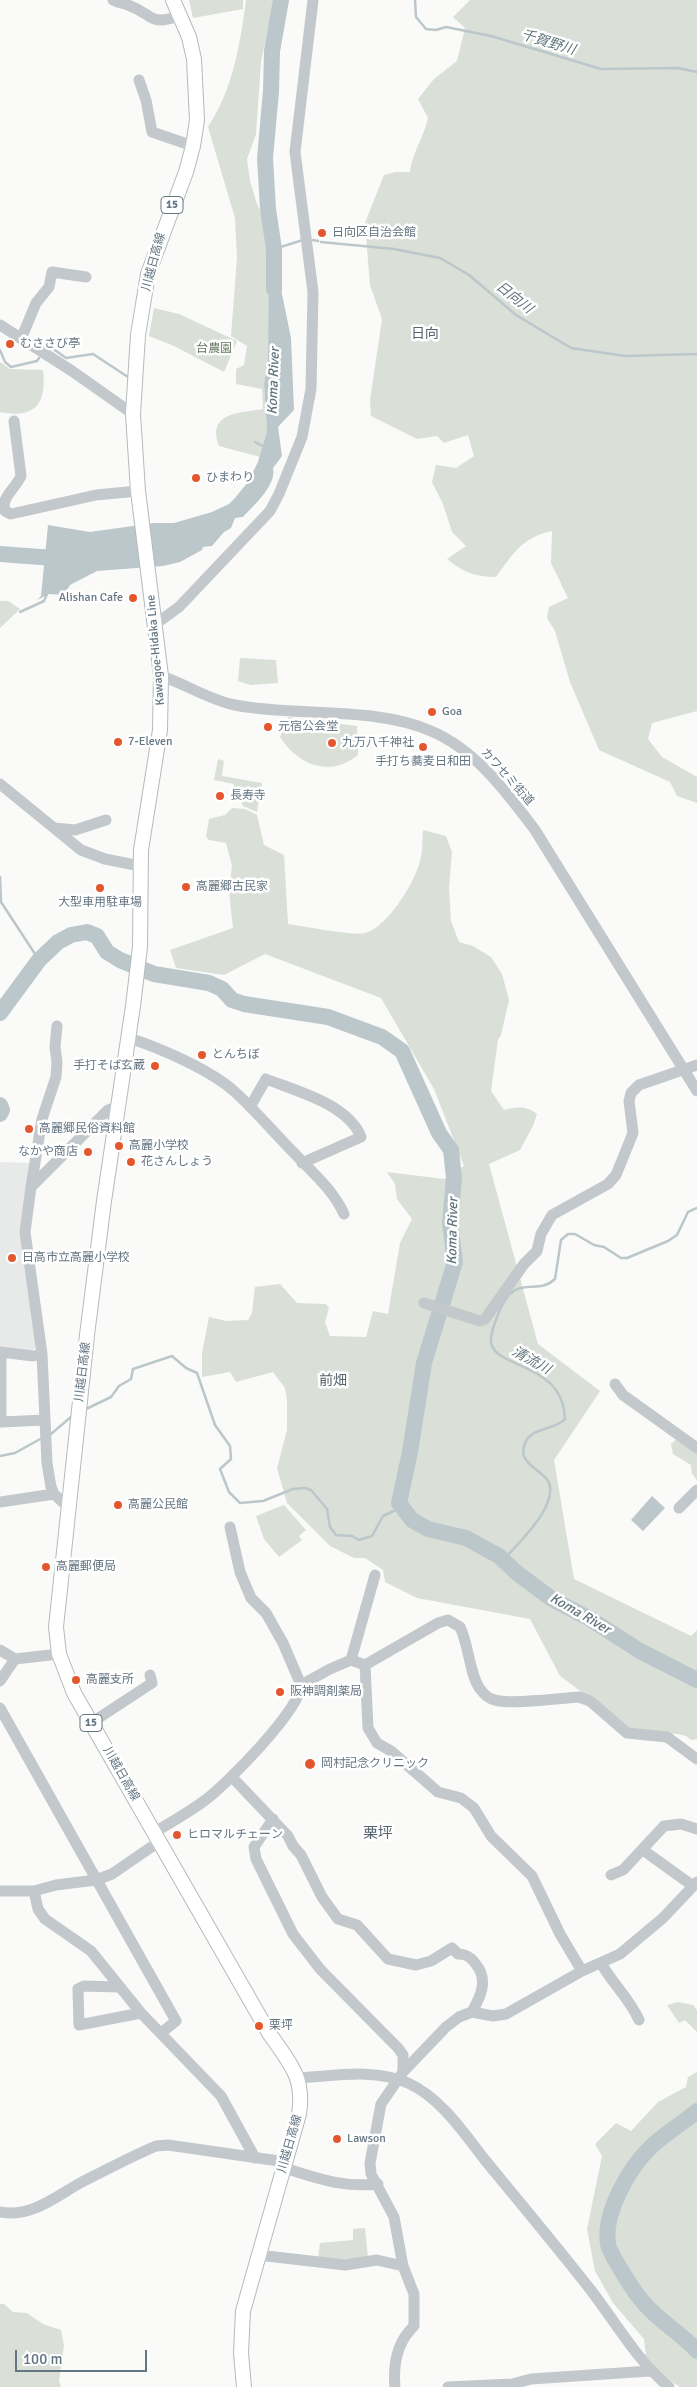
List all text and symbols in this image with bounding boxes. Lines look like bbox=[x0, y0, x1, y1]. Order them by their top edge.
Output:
water label: 千賀野川 bbox=[519, 27, 577, 59]
road number: 15 bbox=[161, 196, 183, 214]
place label: 日向区自治会館 bbox=[332, 226, 416, 240]
marker: 日向区自治会館 bbox=[316, 227, 328, 239]
street label: 川越日高線 bbox=[139, 231, 169, 293]
water label: 日向川 bbox=[492, 278, 536, 318]
district label: 日向 bbox=[411, 326, 439, 342]
place label: むささび亭 bbox=[20, 337, 80, 351]
marker: むささび亭 bbox=[4, 338, 16, 350]
park label: 台農園 bbox=[196, 342, 232, 356]
water label: Koma River bbox=[264, 347, 284, 415]
place label: ひまわり bbox=[206, 471, 254, 485]
marker: ひまわり bbox=[190, 472, 202, 484]
place label: Alishan Cafe bbox=[59, 591, 123, 605]
marker: Alishan Cafe bbox=[127, 592, 139, 604]
street label: Kawagoe-Hidaka Line bbox=[144, 594, 168, 706]
place label: Goa bbox=[442, 705, 462, 719]
marker: Goa bbox=[426, 706, 438, 718]
place label: 元宿公会堂 bbox=[278, 720, 338, 734]
marker: 元宿公会堂 bbox=[262, 721, 274, 733]
place label: 7-Eleven bbox=[128, 735, 173, 749]
marker: 7-Eleven bbox=[112, 736, 124, 748]
place label: 九万八千神社 bbox=[342, 736, 414, 750]
marker: 九万八千神社 bbox=[326, 737, 338, 749]
marker: 手打ち蕎麦日和田 bbox=[417, 741, 429, 753]
street label: カワセミ街道 bbox=[478, 745, 536, 809]
place label: 手打ち蕎麦日和田 bbox=[375, 755, 471, 769]
place label: 長寿寺 bbox=[230, 789, 266, 803]
marker: 長寿寺 bbox=[214, 790, 226, 802]
place label: 高麗郷古民家 bbox=[196, 880, 268, 894]
marker: 高麗郷古民家 bbox=[180, 881, 192, 893]
marker: 大型車用駐車場 bbox=[94, 882, 106, 894]
place label: 大型車用駐車場 bbox=[58, 896, 142, 910]
place label: とんちぼ bbox=[212, 1048, 260, 1062]
marker: とんちぼ bbox=[196, 1049, 208, 1061]
place label: 手打そば玄蔵 bbox=[73, 1059, 145, 1073]
marker: 手打そば玄蔵 bbox=[149, 1060, 161, 1072]
place label: 高麗郷民俗資料館 bbox=[39, 1122, 135, 1136]
marker: 高麗郷民俗資料館 bbox=[23, 1123, 35, 1135]
place label: 高麗小学校 bbox=[129, 1139, 189, 1153]
marker: 高麗小学校 bbox=[113, 1140, 125, 1152]
place label: なかや商店 bbox=[18, 1145, 78, 1159]
marker: なかや商店 bbox=[82, 1146, 94, 1158]
place label: 花さんしょう bbox=[141, 1155, 213, 1169]
marker: 花さんしょう bbox=[125, 1156, 137, 1168]
water label: Koma River bbox=[444, 1197, 462, 1265]
place label: 日高市立高麗小学校 bbox=[22, 1251, 130, 1265]
marker: 日高市立高麗小学校 bbox=[6, 1252, 18, 1264]
street label: 川越日高線 bbox=[72, 1341, 94, 1403]
water label: 清流川 bbox=[509, 1343, 553, 1379]
district label: 前畑 bbox=[319, 1373, 347, 1389]
place label: 高麗公民館 bbox=[128, 1498, 188, 1512]
marker: 高麗公民館 bbox=[112, 1499, 124, 1511]
place label: 高麗郵便局 bbox=[56, 1560, 116, 1574]
marker: 高麗郵便局 bbox=[40, 1561, 52, 1573]
water label: Koma River bbox=[547, 1590, 613, 1638]
place label: 高麗支所 bbox=[86, 1673, 134, 1687]
marker: 高麗支所 bbox=[70, 1674, 82, 1686]
place label: 阪神調剤薬局 bbox=[290, 1685, 362, 1699]
marker: 阪神調剤薬局 bbox=[274, 1686, 286, 1698]
road number: 15 bbox=[80, 1715, 102, 1732]
street label: 川越日高線 bbox=[100, 1744, 142, 1804]
marker: 岡村記念クリニック bbox=[303, 1757, 317, 1771]
place label: 岡村記念クリニック bbox=[321, 1757, 429, 1771]
district label: 栗坪 bbox=[363, 1825, 393, 1843]
place label: ヒロマルチェーン bbox=[187, 1828, 283, 1842]
marker: ヒロマルチェーン bbox=[171, 1829, 183, 1841]
place label: 栗坪 bbox=[269, 2019, 293, 2033]
marker: 栗坪 bbox=[253, 2020, 265, 2032]
street label: 川越日高線 bbox=[275, 2113, 305, 2175]
place label: Lawson bbox=[347, 2132, 386, 2146]
marker: Lawson bbox=[331, 2133, 343, 2145]
scale bar bbox=[18, 2340, 150, 2372]
text: 100 m bbox=[23, 2350, 63, 2368]

